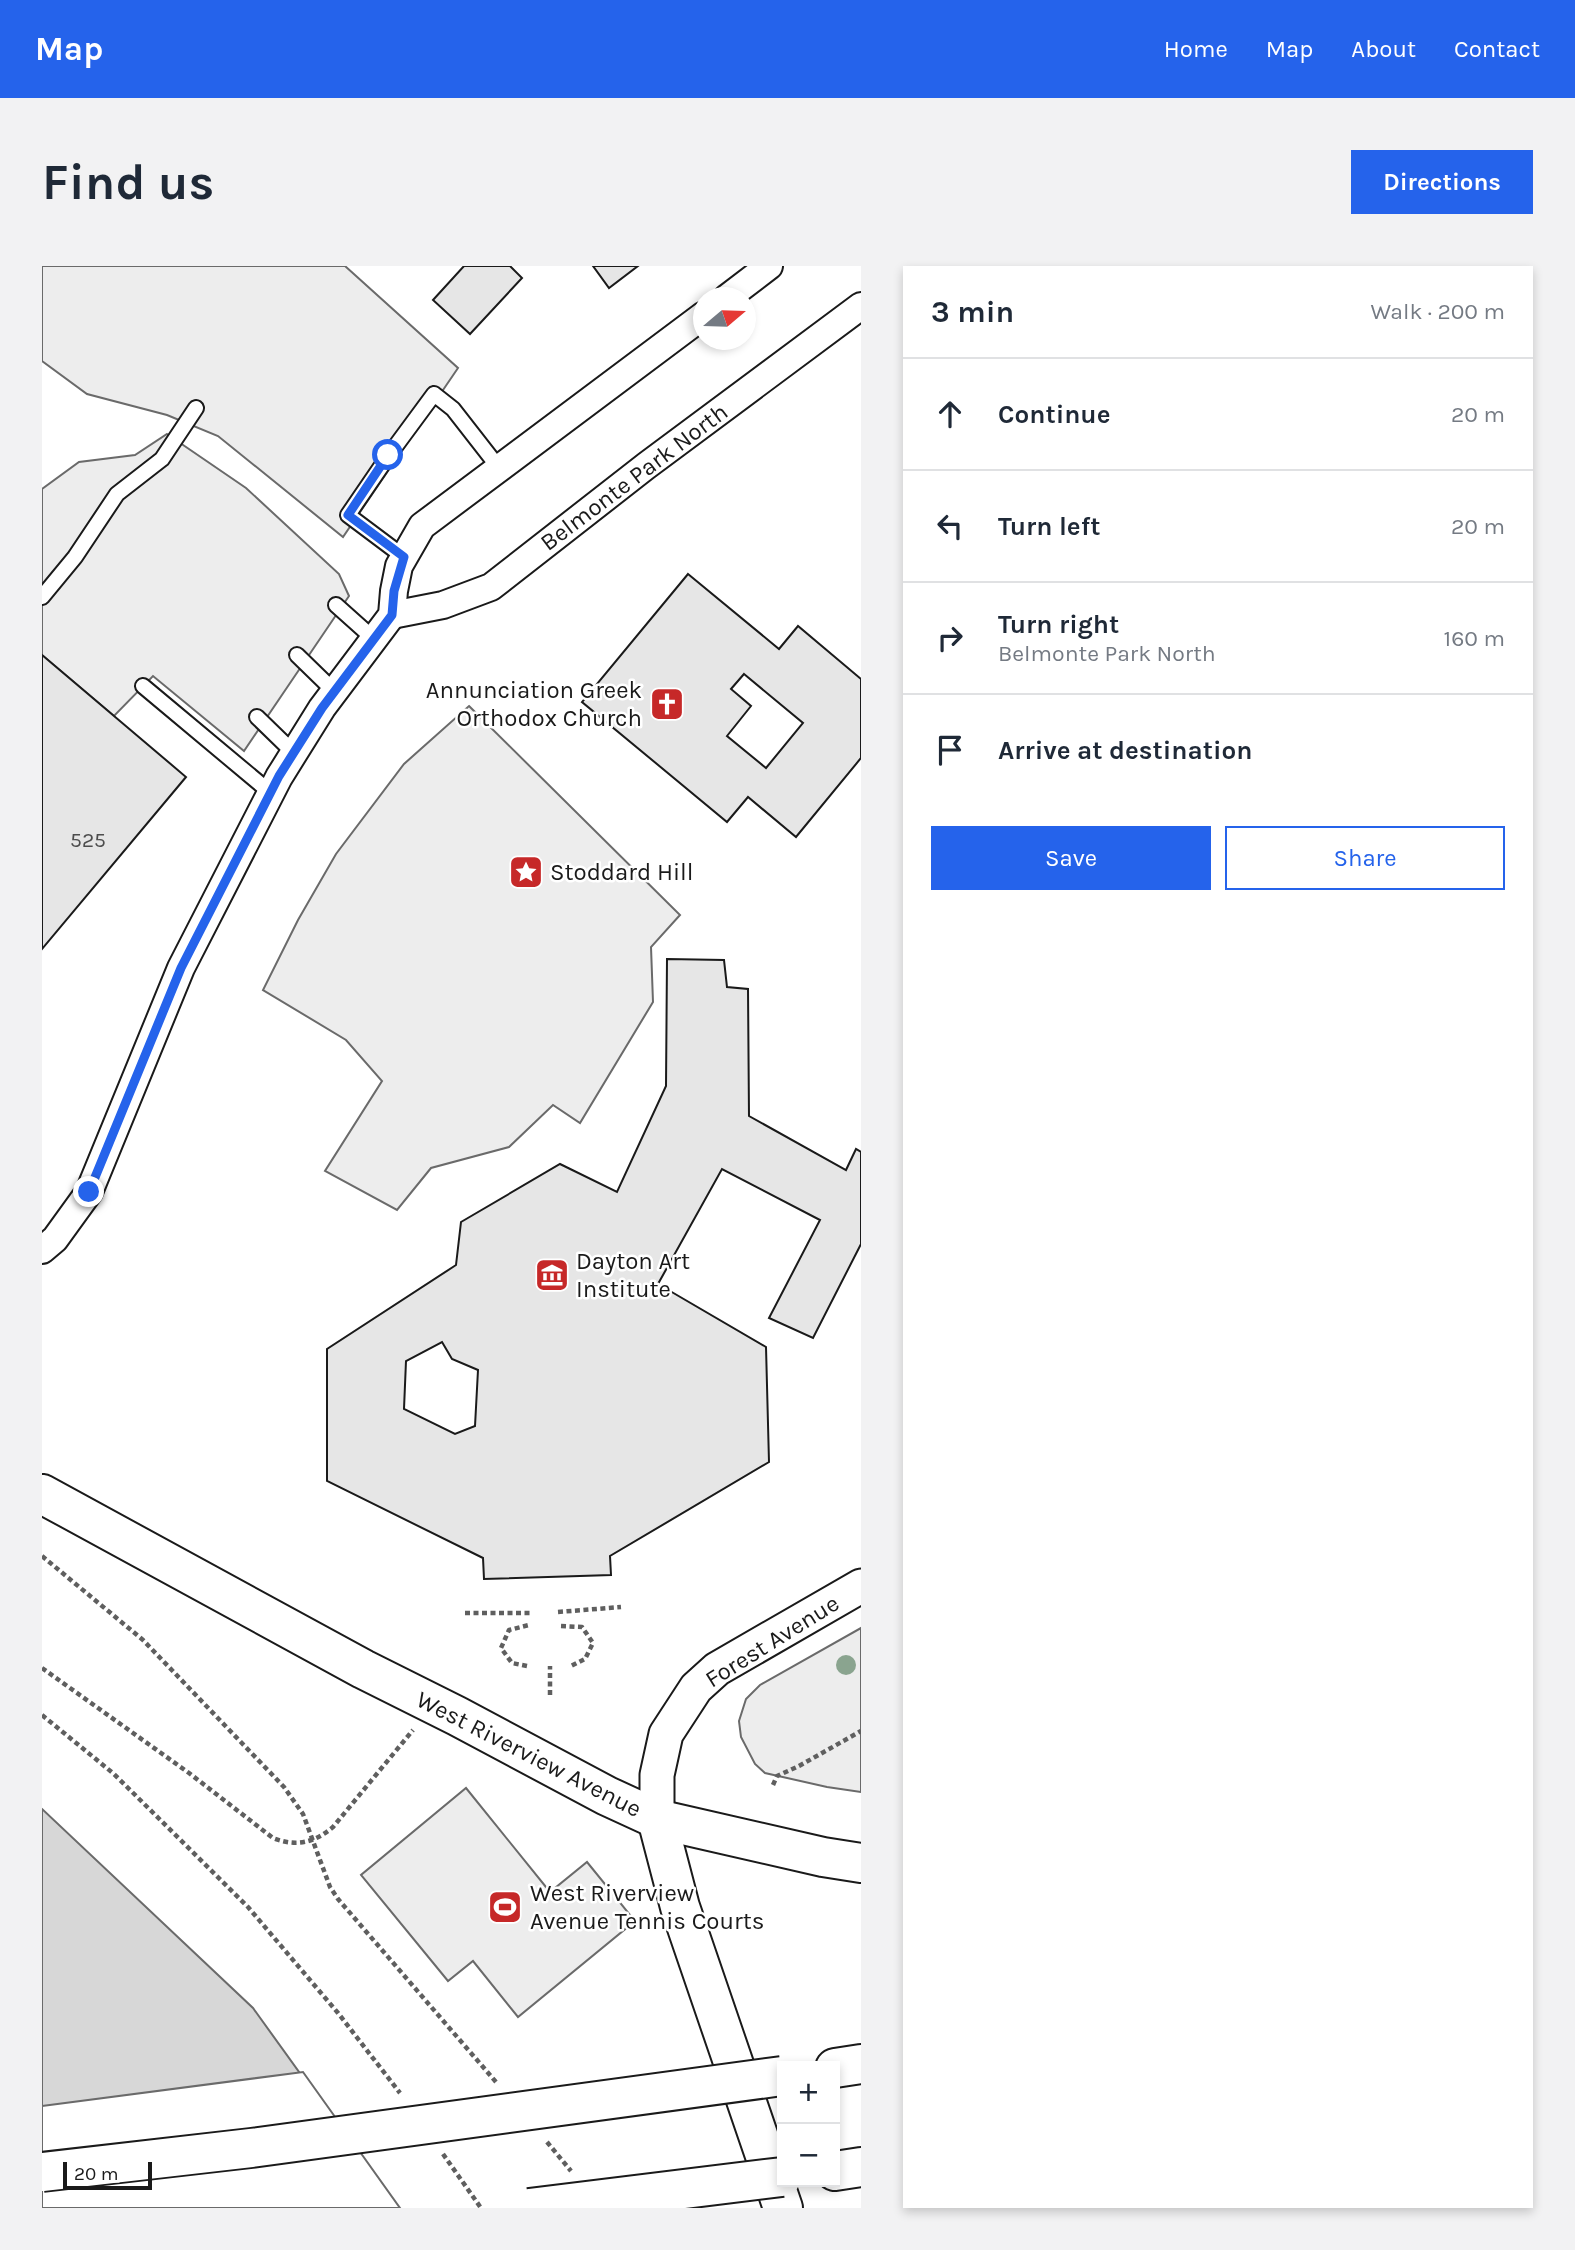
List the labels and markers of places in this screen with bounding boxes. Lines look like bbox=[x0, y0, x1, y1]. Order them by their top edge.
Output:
place label: Annunciation Greek Orthodox Church bbox=[426, 676, 642, 732]
church icon: Annunciation Greek Orthodox Church bbox=[648, 685, 686, 723]
place icon: Stoddard Hill bbox=[507, 853, 545, 891]
place label: Stoddard Hill bbox=[550, 858, 694, 886]
place label: Dayton Art Institute bbox=[576, 1247, 690, 1303]
museum icon: Dayton Art Institute bbox=[533, 1256, 571, 1294]
place label: West Riverview Avenue Tennis Courts bbox=[530, 1879, 764, 1935]
sports icon: West Riverview Avenue Tennis Courts bbox=[486, 1888, 524, 1926]

